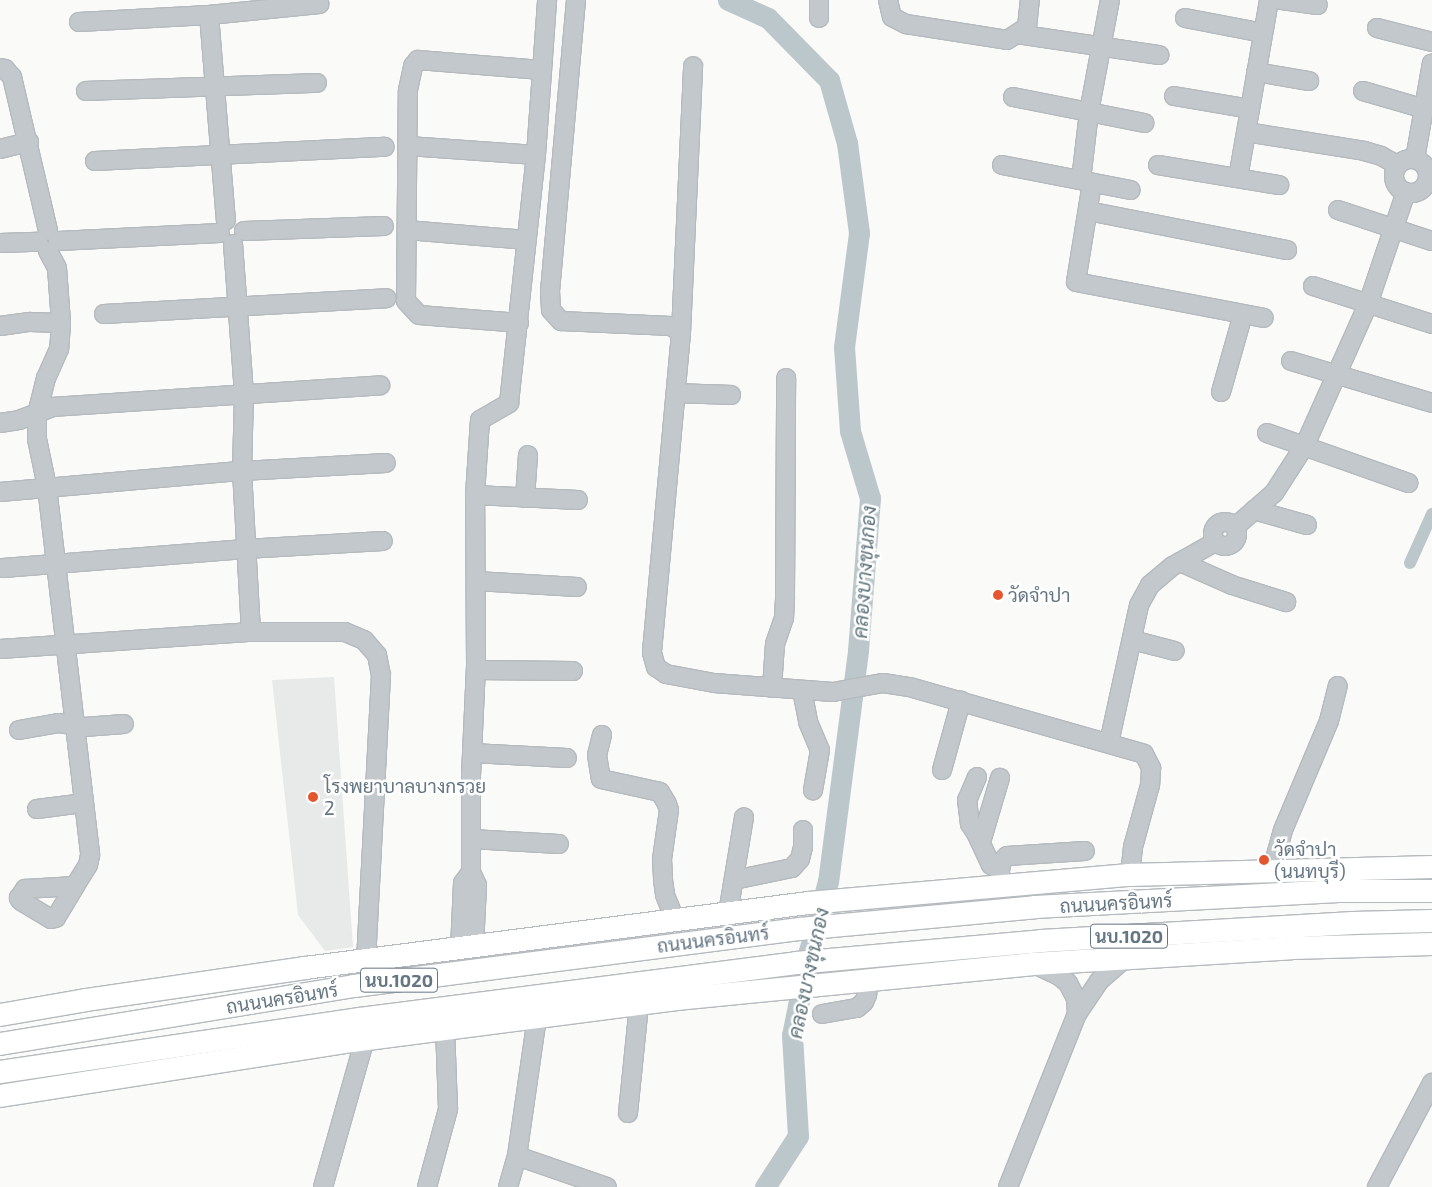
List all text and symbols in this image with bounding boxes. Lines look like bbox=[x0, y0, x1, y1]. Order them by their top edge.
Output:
water label: คลองบางขุนกอง bbox=[847, 505, 881, 639]
place label: วัดจําปา bbox=[1008, 584, 1070, 606]
marker: วัดจําปา bbox=[992, 589, 1004, 601]
place label: โรงพยาบาลบางกรวย 2 bbox=[324, 775, 486, 819]
marker: โรงพยาบาลบางกรวย 2 bbox=[306, 790, 320, 804]
place label: วัดจำปา (นนทบุรี) bbox=[1274, 838, 1346, 882]
marker: วัดจำปา (นนทบุรี) bbox=[1258, 854, 1270, 866]
street label: ถนนนครอินทร์ bbox=[1059, 889, 1173, 917]
water label: คลองบางขุนกอง bbox=[782, 905, 834, 1041]
road number: นบ.1020 bbox=[1089, 920, 1169, 951]
street label: ถนนนครอินทร์ bbox=[656, 921, 770, 957]
road number: นบ.1020 bbox=[359, 964, 439, 996]
street label: ถนนนครอินทร์ bbox=[224, 978, 340, 1018]

